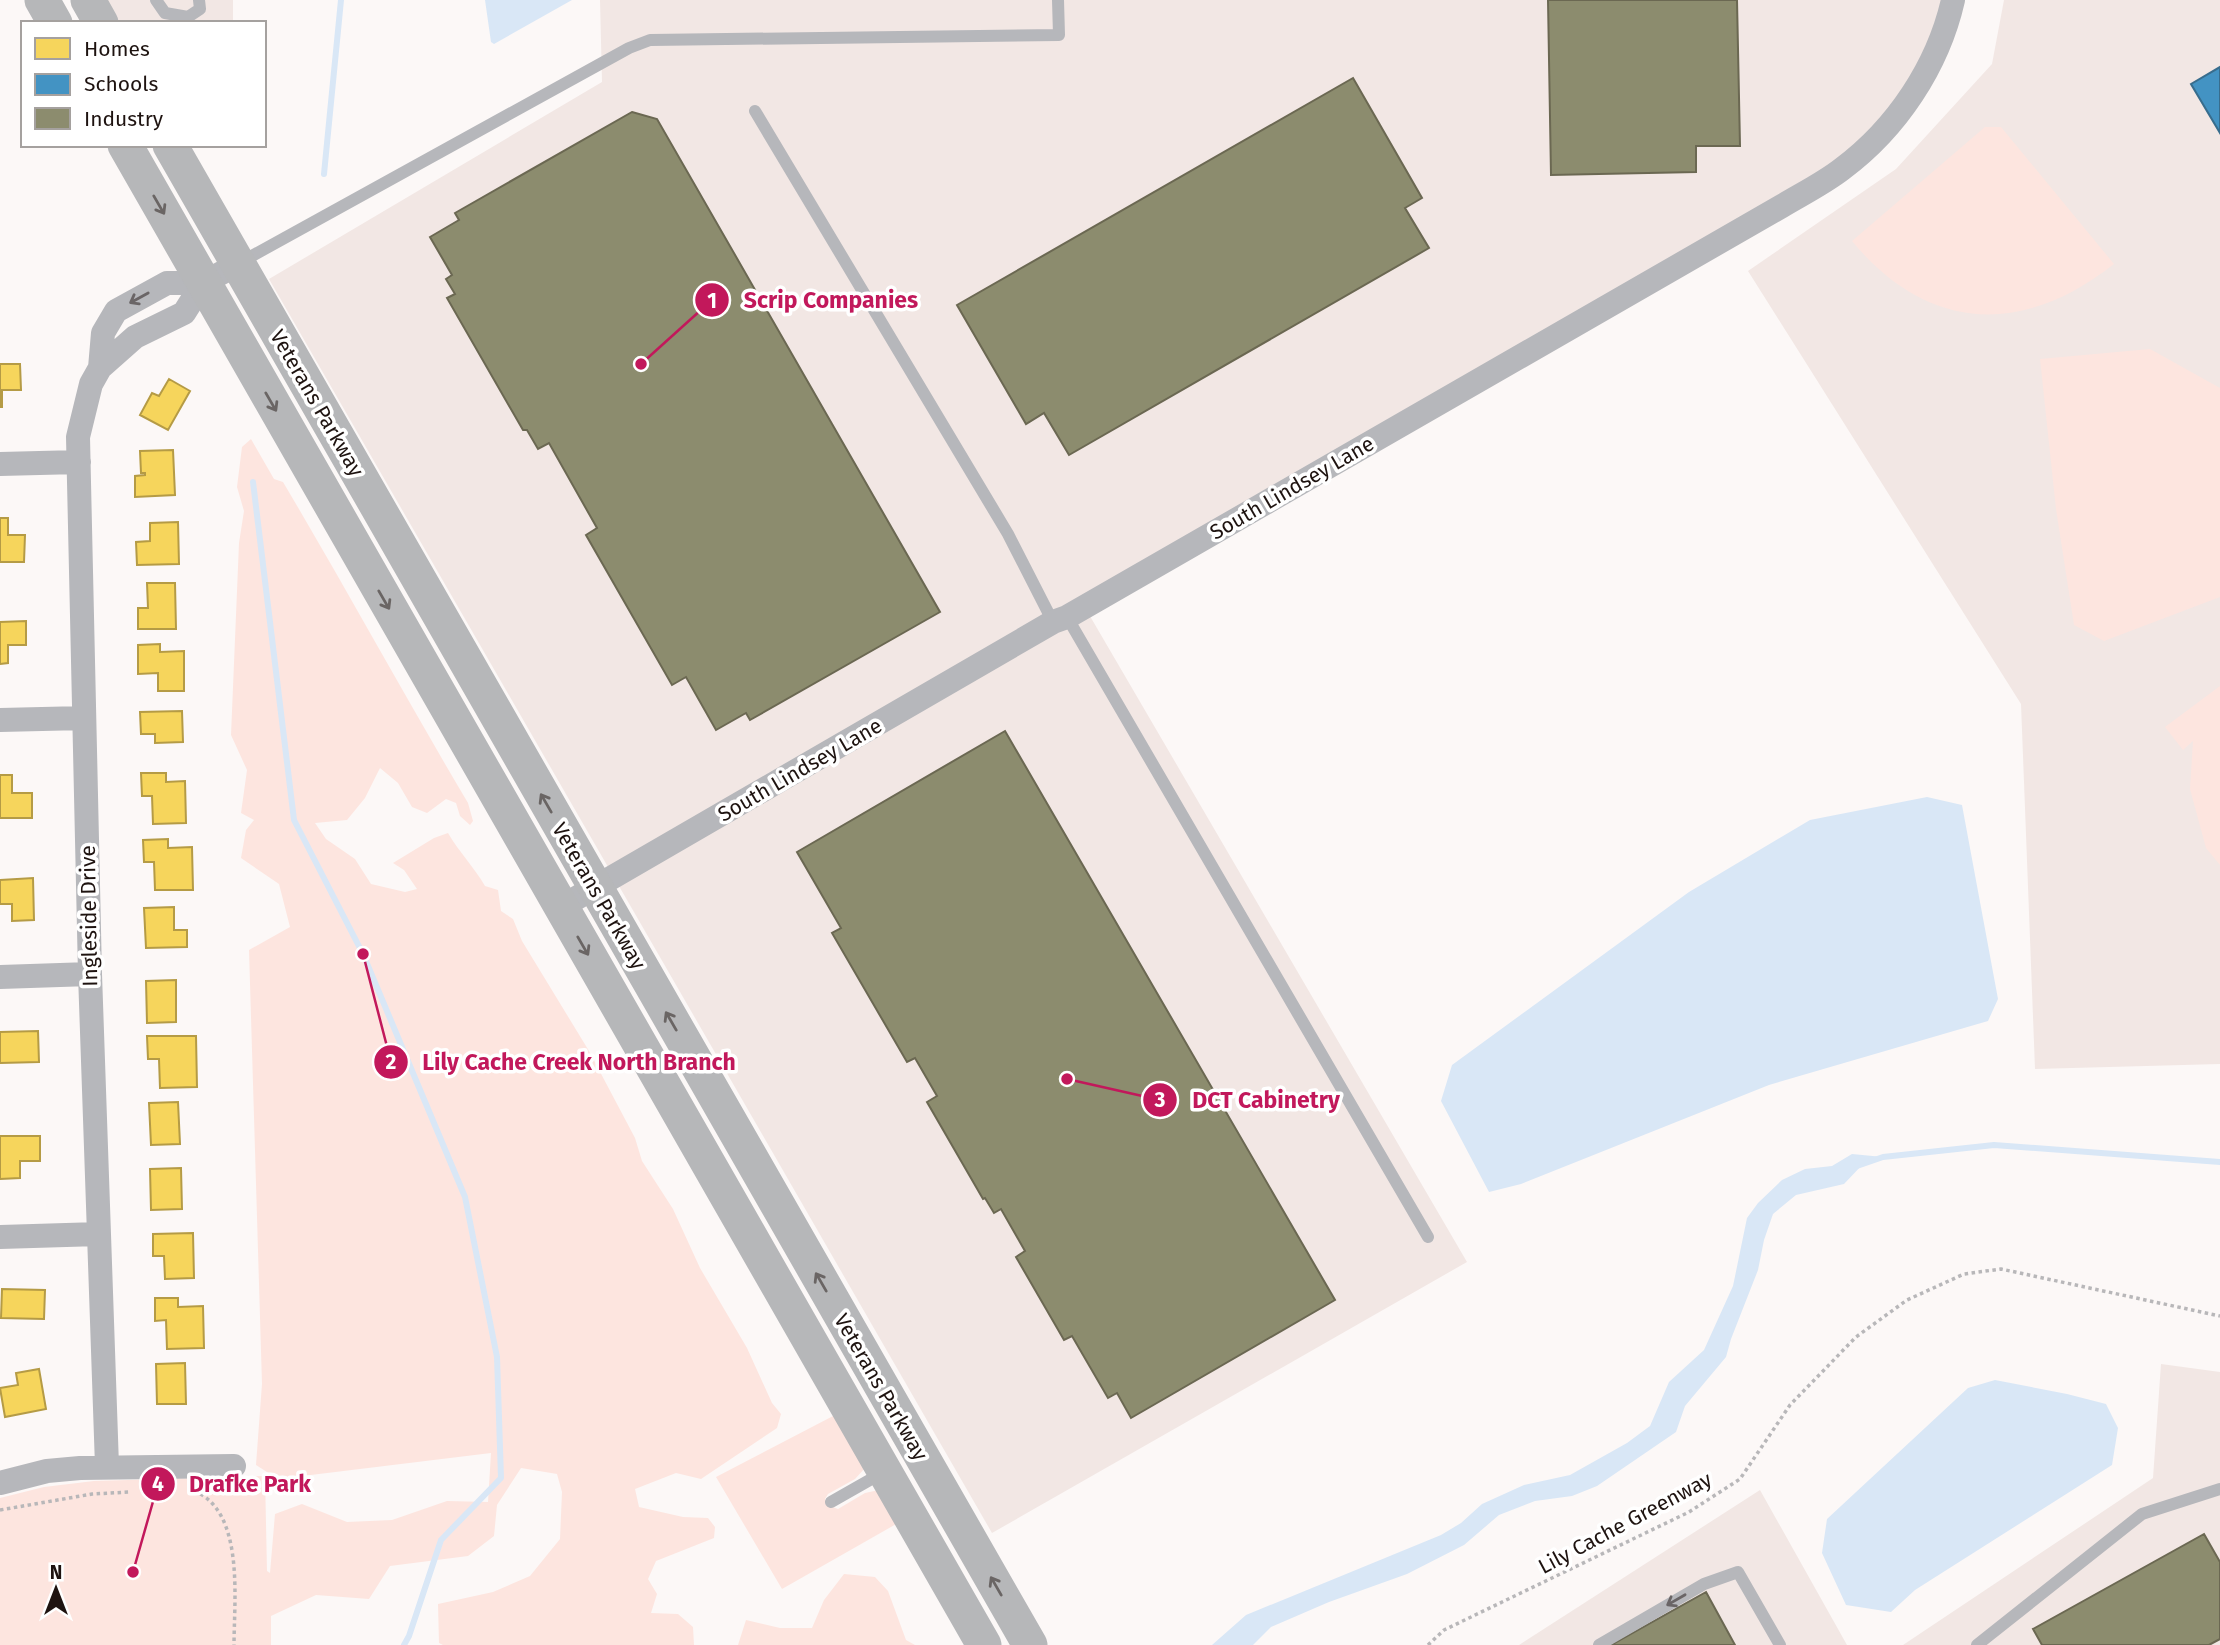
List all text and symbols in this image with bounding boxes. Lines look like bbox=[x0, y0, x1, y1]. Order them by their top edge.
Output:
legend bbox=[21, 21, 266, 147]
text: Homes bbox=[84, 36, 150, 62]
text: Schools bbox=[84, 71, 158, 97]
text: Industry bbox=[84, 106, 164, 132]
one-way arrow bbox=[152, 194, 166, 214]
callout: Scrip Companies bbox=[695, 278, 932, 322]
text: Scrip Companies bbox=[744, 286, 918, 314]
text: 1 bbox=[707, 288, 717, 314]
one-way arrow bbox=[129, 292, 150, 306]
street label: Veterans Parkway bbox=[264, 325, 370, 482]
one-way arrow bbox=[264, 392, 278, 412]
street label: South Lindsey Lane bbox=[1205, 430, 1379, 546]
one-way arrow bbox=[377, 589, 391, 609]
street label: South Lindsey Lane bbox=[713, 712, 887, 828]
one-way arrow bbox=[539, 793, 553, 813]
street label: Veterans Parkway bbox=[546, 818, 652, 975]
street label: Ingleside Drive bbox=[75, 845, 103, 987]
one-way arrow bbox=[576, 935, 590, 955]
one-way arrow bbox=[664, 1012, 678, 1032]
callout: Lily Cache Creek North Branch bbox=[373, 1040, 750, 1084]
text: Lily Cache Creek North Branch bbox=[422, 1048, 736, 1076]
text: 2 bbox=[386, 1049, 397, 1075]
callout: DCT Cabinetry bbox=[1143, 1078, 1354, 1122]
text: DCT Cabinetry bbox=[1192, 1086, 1341, 1114]
text: 3 bbox=[1154, 1087, 1166, 1113]
one-way arrow bbox=[814, 1273, 828, 1293]
street label: Veterans Parkway bbox=[828, 1309, 934, 1466]
callout: Drafke Park bbox=[140, 1462, 325, 1506]
street label: Lily Cache Greenway bbox=[1534, 1466, 1717, 1580]
text: Drafke Park bbox=[189, 1470, 311, 1498]
text: 4 bbox=[152, 1471, 164, 1497]
north arrow bbox=[21, 1554, 91, 1624]
text: N bbox=[50, 1561, 62, 1584]
one-way arrow bbox=[989, 1576, 1003, 1596]
one-way arrow bbox=[1667, 1594, 1687, 1608]

